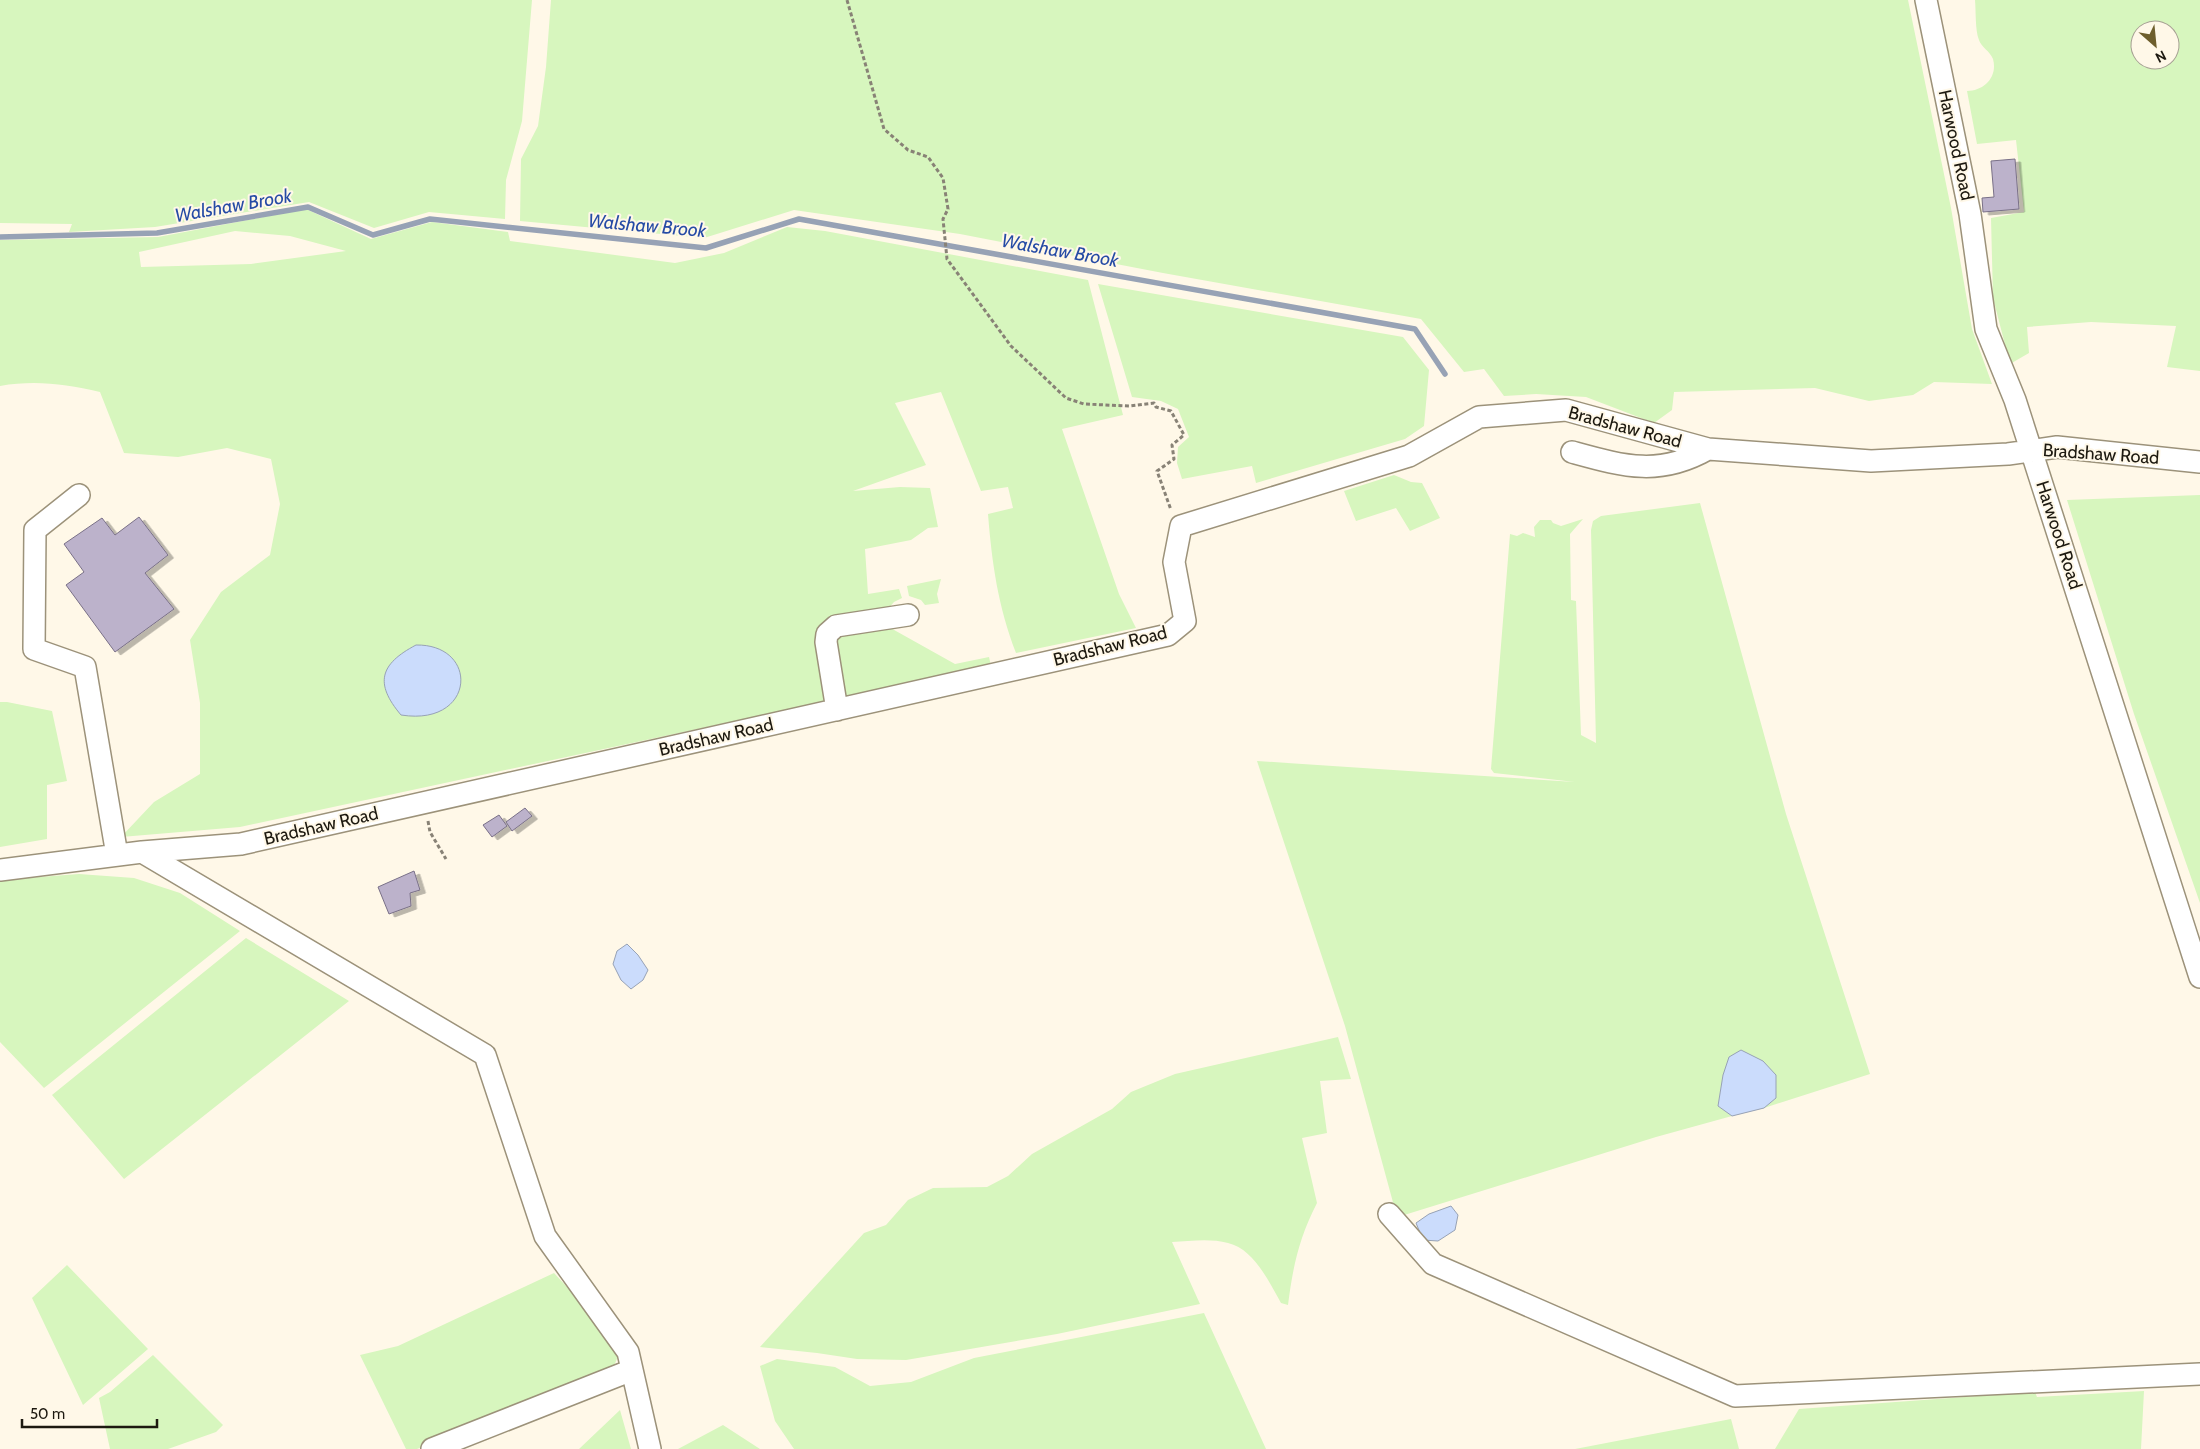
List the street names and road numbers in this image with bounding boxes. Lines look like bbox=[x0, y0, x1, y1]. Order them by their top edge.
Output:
street label: Harwood Road bbox=[1934, 88, 1978, 202]
street label: Bradshaw Road bbox=[1566, 401, 1684, 453]
street label: Bradshaw Road bbox=[2042, 439, 2160, 469]
street label: Harwood Road bbox=[2031, 478, 2087, 592]
street label: Bradshaw Road bbox=[1051, 621, 1169, 671]
street label: Bradshaw Road bbox=[657, 713, 775, 761]
street label: Bradshaw Road bbox=[262, 802, 380, 850]

